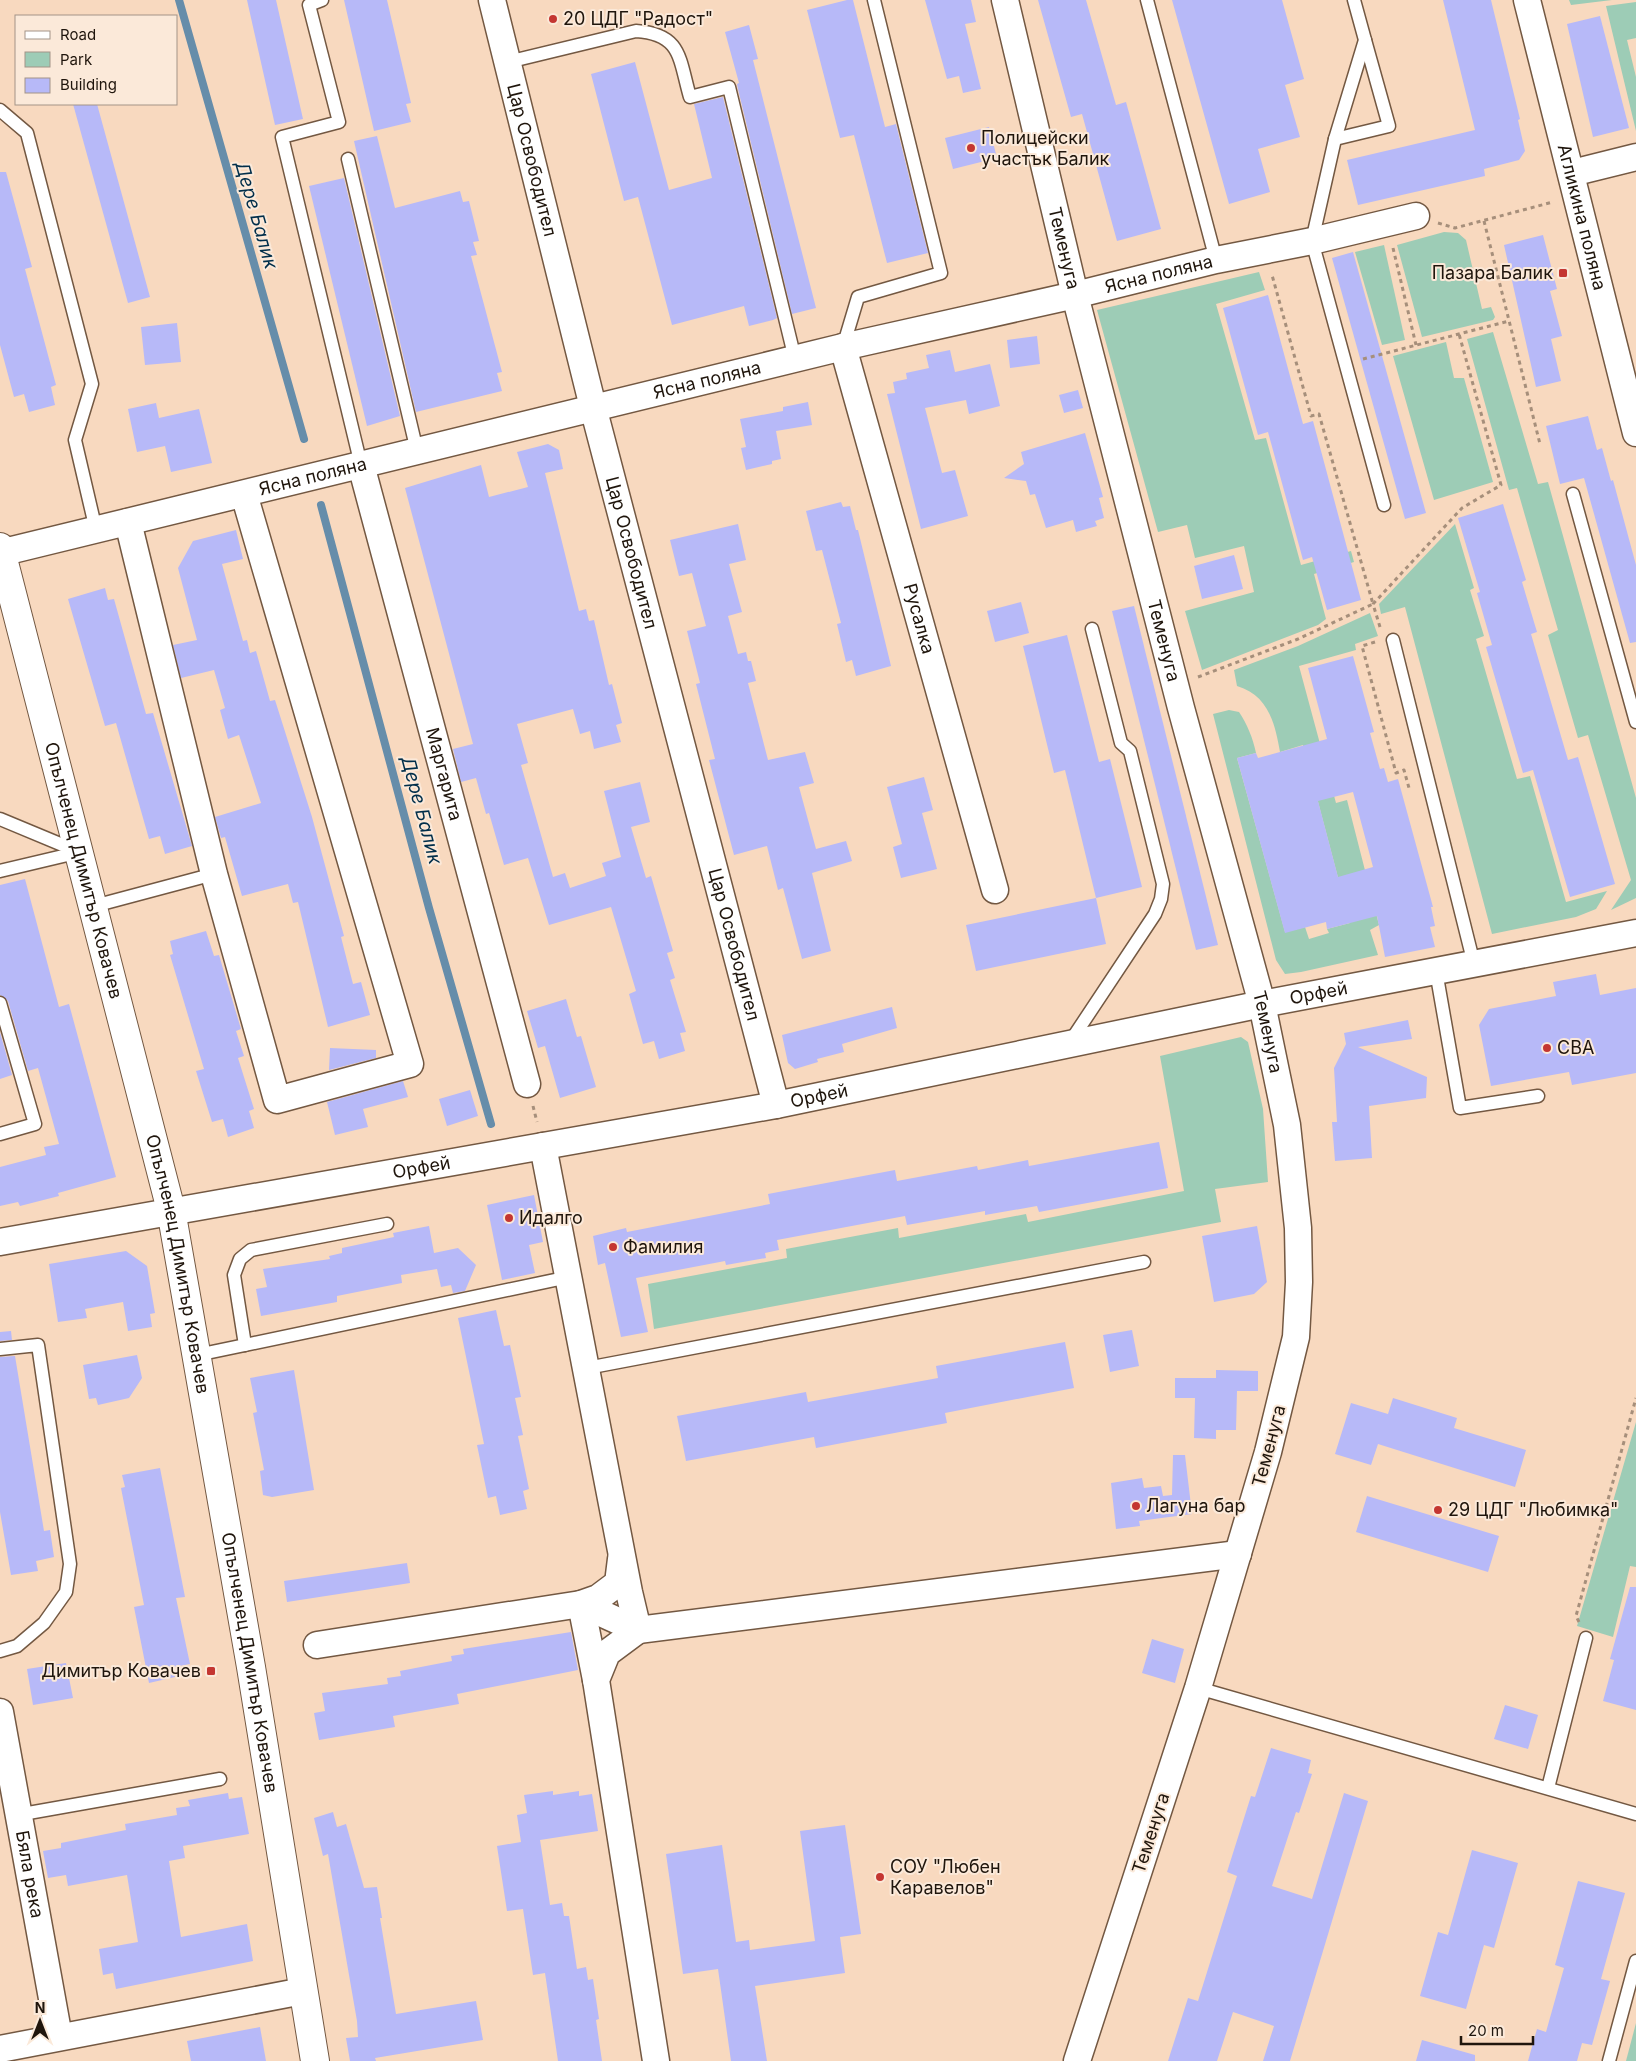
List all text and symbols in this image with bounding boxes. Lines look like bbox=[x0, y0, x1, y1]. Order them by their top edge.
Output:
place label: 20 ЦДГ "Радост" bbox=[563, 8, 713, 29]
marker: 20 ЦДГ "Радост" bbox=[547, 13, 559, 25]
legend bbox=[15, 15, 178, 105]
text: Road bbox=[60, 25, 96, 44]
text: Park bbox=[60, 50, 93, 69]
text: Building bbox=[60, 75, 117, 94]
street label: Цар Освободител bbox=[503, 81, 561, 239]
place label: Полицейски участък Балик bbox=[981, 127, 1110, 169]
marker: Полицейски участък Балик bbox=[965, 142, 977, 154]
street label: Агликина поляна bbox=[1554, 142, 1611, 292]
water label: Дере Балик bbox=[230, 158, 283, 272]
street label: Теменуга bbox=[1044, 205, 1084, 291]
street label: Ясна поляна bbox=[1103, 250, 1215, 297]
place label: Пазара Балик bbox=[1432, 262, 1553, 283]
marker: Пазара Балик bbox=[1557, 267, 1569, 279]
street label: Ясна поляна bbox=[651, 356, 763, 403]
street label: Ясна поляна bbox=[257, 453, 369, 499]
street label: Цар Освободител bbox=[602, 474, 662, 631]
street label: Русалка bbox=[900, 581, 939, 656]
street label: Теменуга bbox=[1144, 597, 1185, 684]
street label: Маргарита bbox=[422, 725, 467, 823]
street label: Опълченец Димитър Ковачев bbox=[41, 740, 127, 1001]
water label: Дере Балик bbox=[396, 753, 447, 867]
street label: Цар Освободител bbox=[704, 866, 764, 1023]
street label: Орфей bbox=[1288, 977, 1349, 1009]
street label: Теменуга bbox=[1249, 988, 1287, 1075]
place label: CBA bbox=[1557, 1037, 1594, 1058]
marker: CBA bbox=[1541, 1042, 1553, 1054]
street label: Орфей bbox=[788, 1079, 850, 1112]
street label: Опълченец Димитър Ковачев bbox=[142, 1132, 214, 1395]
street label: Орфей bbox=[391, 1152, 452, 1183]
place label: Идалго bbox=[519, 1207, 583, 1228]
marker: Идалго bbox=[503, 1212, 515, 1224]
place label: Фамилия bbox=[623, 1236, 704, 1257]
marker: Фамилия bbox=[607, 1241, 619, 1253]
street label: Теменуга bbox=[1248, 1403, 1290, 1489]
place label: Лагуна бар bbox=[1146, 1495, 1245, 1516]
place label: 29 ЦДГ "Любимка" bbox=[1448, 1499, 1618, 1520]
marker: Лагуна бар bbox=[1130, 1500, 1142, 1512]
marker: 29 ЦДГ "Любимка" bbox=[1432, 1504, 1444, 1516]
street label: Опълченец Димитър Ковачев bbox=[218, 1530, 282, 1794]
place label: Димитър Ковачев bbox=[41, 1660, 201, 1681]
marker: Димитър Ковачев bbox=[205, 1665, 217, 1677]
street label: Теменуга bbox=[1128, 1790, 1173, 1876]
street label: Бяла река bbox=[12, 1829, 48, 1920]
place label: СОУ "Любен Каравелов" bbox=[890, 1856, 1001, 1898]
marker: СОУ "Любен Каравелов" bbox=[874, 1871, 886, 1883]
north arrow bbox=[15, 1996, 65, 2046]
text: N bbox=[35, 1999, 45, 2016]
scale bar bbox=[1461, 2014, 1534, 2046]
text: 20 m bbox=[1468, 2021, 1504, 2040]

